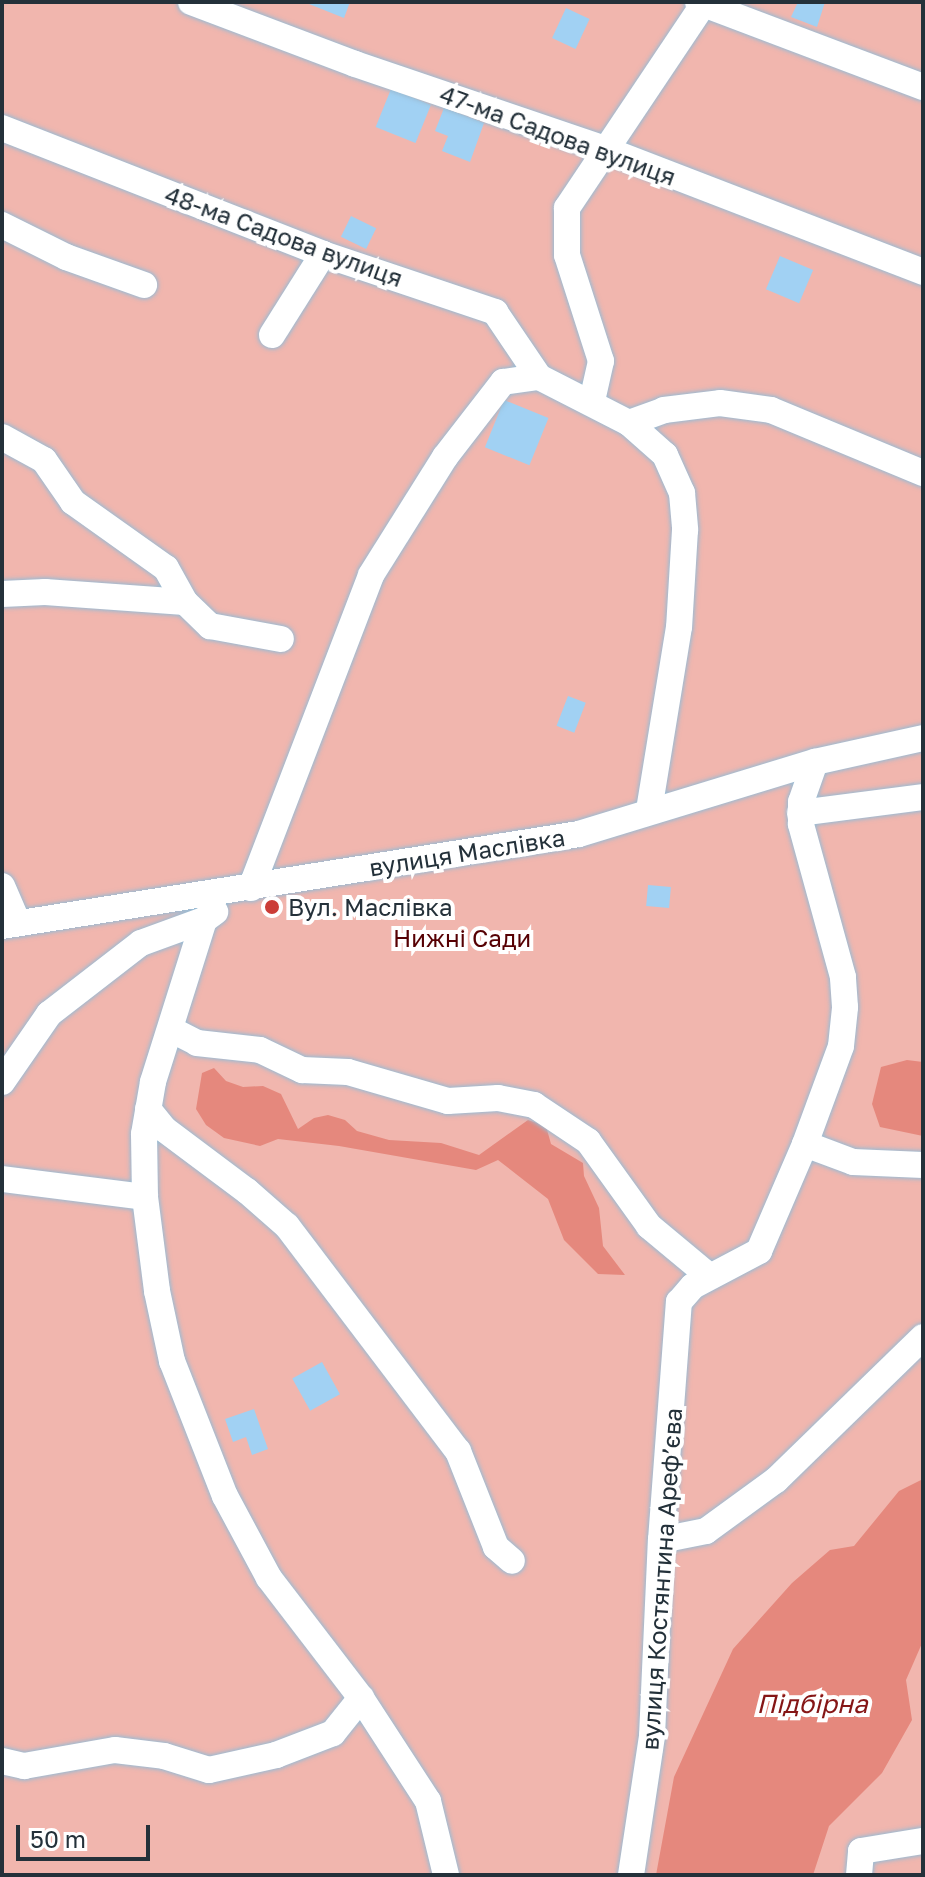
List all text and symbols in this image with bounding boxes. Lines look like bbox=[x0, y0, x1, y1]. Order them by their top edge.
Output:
street label: 47-ма Садова вулиця bbox=[436, 79, 680, 191]
street label: 48-ма Садова вулиця bbox=[161, 180, 407, 292]
street label: вулиця Маслівка bbox=[367, 822, 567, 882]
place label: Вул. Маслівка bbox=[288, 893, 452, 921]
marker: Вул. Маслівка bbox=[263, 898, 281, 916]
park label: Нижні Сади bbox=[393, 924, 531, 952]
street label: вулиця Костянтина Арефʼєва bbox=[635, 1407, 687, 1751]
water label: Підбірна bbox=[756, 1688, 868, 1720]
scale bar bbox=[20, 1809, 154, 1859]
text: 50 m bbox=[30, 1824, 86, 1853]

